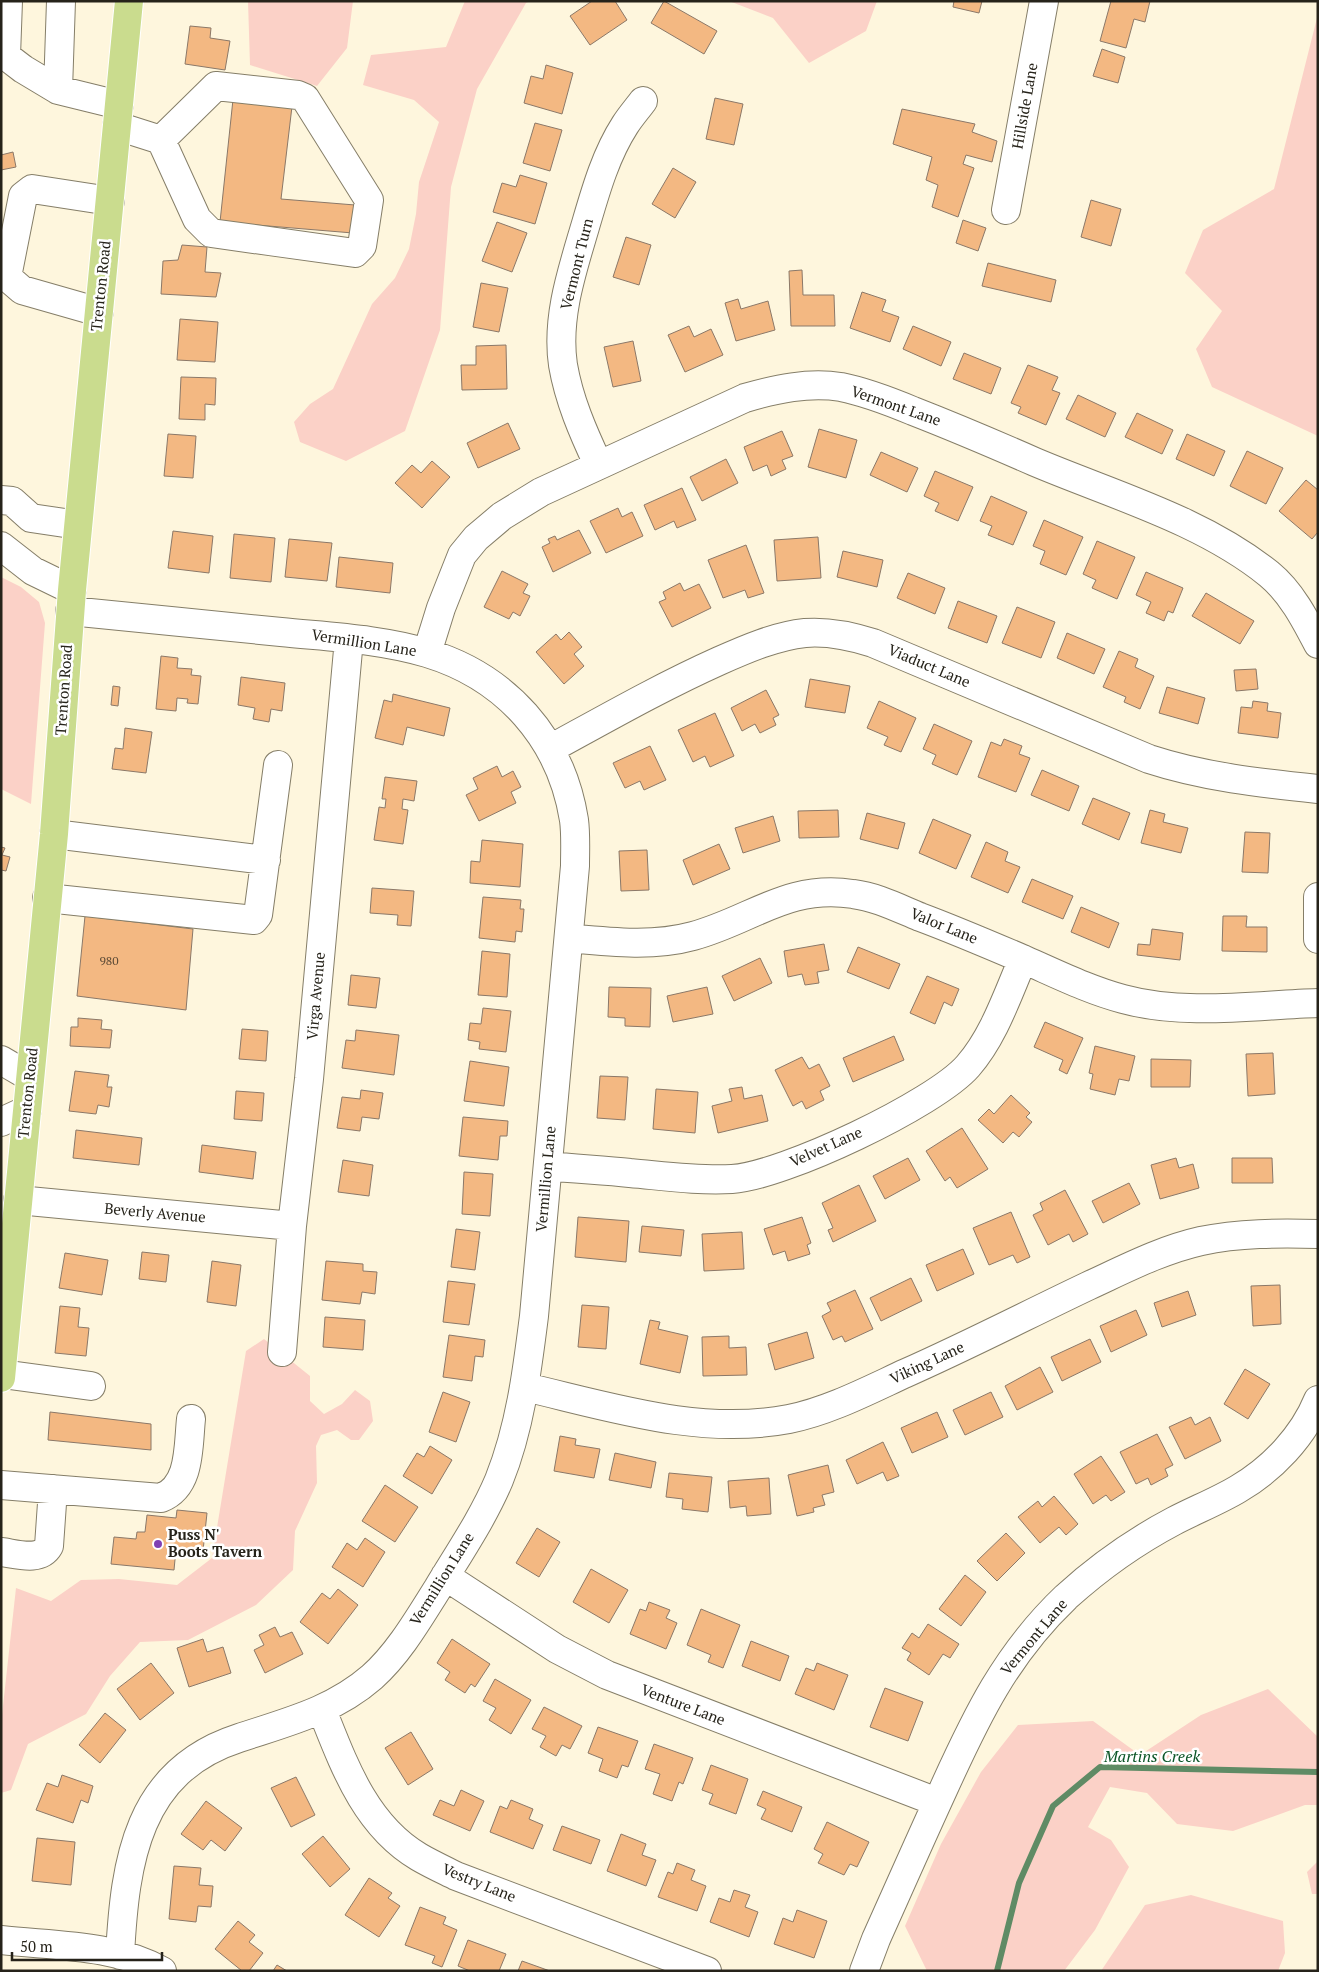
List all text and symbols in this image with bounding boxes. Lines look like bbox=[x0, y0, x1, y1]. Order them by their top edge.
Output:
street label: Hillside Lane bbox=[1007, 61, 1041, 151]
street label: Vermont Turn bbox=[555, 216, 597, 312]
street label: Trenton Road bbox=[85, 240, 115, 332]
street label: Vermont Lane bbox=[849, 380, 944, 430]
street label: Vermillion Lane bbox=[310, 624, 418, 660]
street label: Viaduct Lane bbox=[885, 639, 974, 691]
street label: Trenton Road bbox=[50, 644, 76, 736]
street label: Valor Lane bbox=[908, 902, 981, 948]
street label: Virga Avenue bbox=[301, 951, 329, 1041]
house number: 980 bbox=[99, 953, 119, 968]
street label: Trenton Road bbox=[12, 1047, 42, 1139]
street label: Velvet Lane bbox=[786, 1121, 865, 1171]
street label: Vermillion Lane bbox=[530, 1125, 560, 1233]
street label: Beverly Avenue bbox=[104, 1198, 207, 1226]
street label: Viking Lane bbox=[886, 1336, 967, 1388]
place label: Puss N' Boots Tavern bbox=[168, 1524, 263, 1561]
street label: Vermillion Lane bbox=[404, 1528, 478, 1629]
marker: Puss N' Boots Tavern bbox=[152, 1538, 164, 1550]
street label: Vermont Lane bbox=[995, 1594, 1071, 1679]
street label: Venture Lane bbox=[638, 1679, 728, 1729]
water label: Martins Creek bbox=[1103, 1745, 1200, 1767]
street label: Vestry Lane bbox=[439, 1858, 519, 1906]
scale bar bbox=[12, 1930, 162, 1962]
text: 50 m bbox=[20, 1936, 53, 1956]

